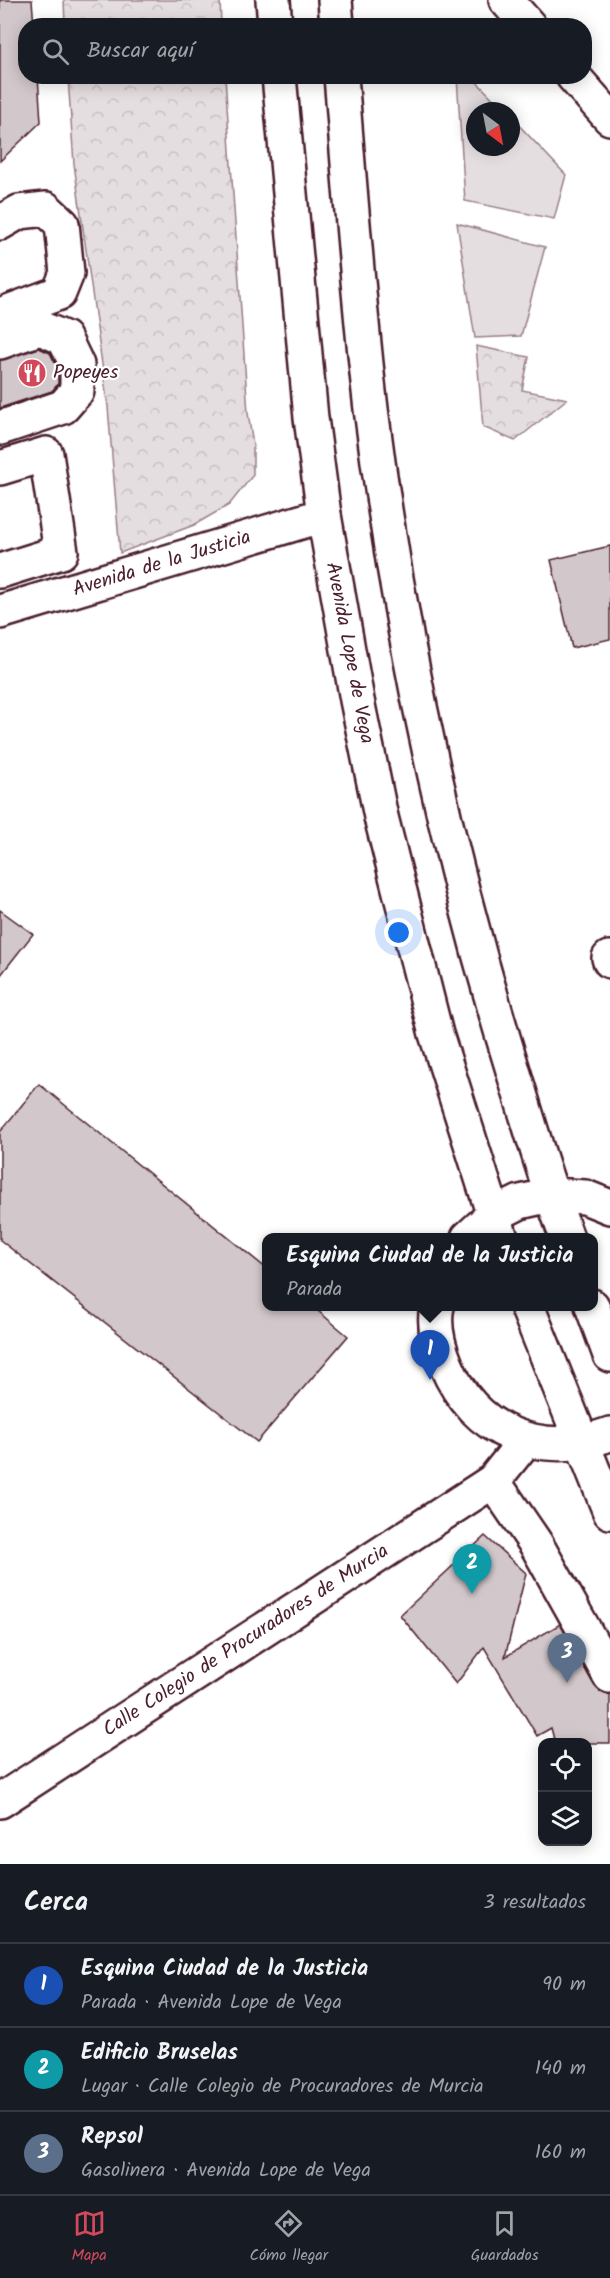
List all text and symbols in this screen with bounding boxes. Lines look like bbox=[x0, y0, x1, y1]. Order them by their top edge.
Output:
search box bbox=[18, 18, 592, 84]
text: Buscar aquí bbox=[87, 34, 194, 69]
icon: search bbox=[39, 35, 72, 68]
north arrow bbox=[466, 102, 520, 156]
restaurant icon: Popeyes bbox=[16, 357, 48, 389]
place label: Popeyes bbox=[53, 357, 119, 389]
street label: Avenida de la Justicia bbox=[69, 522, 255, 606]
street label: Avenida Lope de Vega bbox=[316, 559, 382, 747]
your location bbox=[384, 918, 413, 947]
popup bbox=[262, 1233, 598, 1311]
text: Esquina Ciudad de la Justicia bbox=[286, 1239, 574, 1274]
text: Parada bbox=[286, 1274, 342, 1306]
pin: 1 bbox=[410, 1330, 450, 1380]
street label: Calle Colegio de Procuradores de Murcia bbox=[96, 1536, 396, 1746]
pin: 2 bbox=[452, 1544, 492, 1594]
pin: 3 bbox=[548, 1634, 586, 1683]
map controls bbox=[538, 1738, 592, 1846]
button: locate bbox=[538, 1738, 592, 1792]
button: layers bbox=[538, 1792, 592, 1846]
text: Cerca bbox=[24, 1882, 88, 1924]
text: 3 resultados bbox=[483, 1887, 586, 1919]
text: Esquina Ciudad de la Justicia bbox=[81, 1952, 368, 1987]
text: 1 bbox=[40, 1969, 47, 2001]
text: 90 m bbox=[542, 1969, 586, 2001]
text: Parada · Avenida Lope de Vega bbox=[81, 1987, 342, 2019]
text: Edificio Bruselas bbox=[81, 2036, 238, 2071]
text: 2 bbox=[38, 2053, 49, 2085]
text: 140 m bbox=[535, 2053, 586, 2085]
text: Lugar · Calle Colegio de Procuradores de Murcia bbox=[81, 2071, 484, 2103]
text: Repsol bbox=[81, 2120, 143, 2155]
text: 3 bbox=[38, 2137, 49, 2169]
text: 160 m bbox=[535, 2137, 586, 2169]
text: Gasolinera · Avenida Lope de Vega bbox=[81, 2155, 371, 2187]
tab: Mapa bbox=[71, 2207, 107, 2268]
tab: Cómo llegar bbox=[249, 2207, 328, 2268]
tab: Guardados bbox=[471, 2207, 539, 2268]

